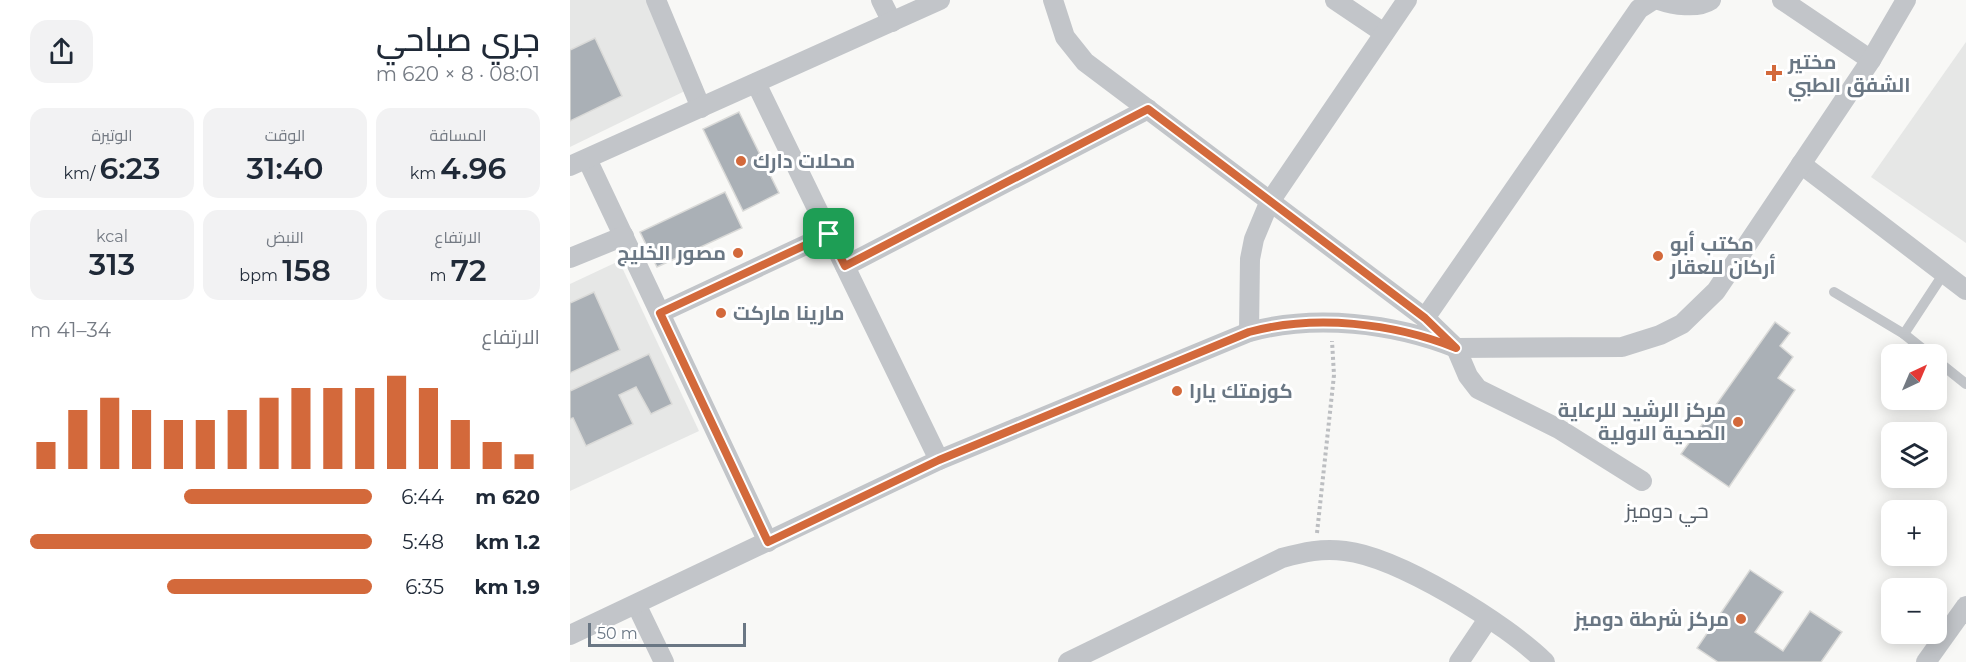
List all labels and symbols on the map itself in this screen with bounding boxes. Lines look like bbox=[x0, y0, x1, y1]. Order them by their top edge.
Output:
place label: مختير الشفق الطبي bbox=[1787, 50, 1910, 102]
marker: مختير الشفق الطبي bbox=[1765, 64, 1783, 82]
place label: محلات دارك bbox=[753, 149, 855, 173]
marker: محلات دارك bbox=[734, 154, 748, 168]
pin bbox=[803, 208, 854, 259]
place label: مكتب أبو أركان للعقار bbox=[1669, 230, 1776, 279]
place label: مصور الخليج bbox=[617, 241, 726, 267]
marker: مصور الخليج bbox=[731, 246, 745, 260]
marker: مكتب أبو أركان للعقار bbox=[1651, 249, 1665, 263]
place label: مارينا ماركت bbox=[733, 301, 845, 325]
marker: مارينا ماركت bbox=[714, 306, 728, 320]
north arrow bbox=[1881, 344, 1947, 410]
place label: كوزمتك يارا bbox=[1189, 379, 1293, 403]
marker: كوزمتك يارا bbox=[1170, 384, 1184, 398]
place label: مركز الرشيد للرعاية الصحية الاولية bbox=[1558, 398, 1726, 445]
marker: مركز الرشيد للرعاية الصحية الاولية bbox=[1731, 415, 1745, 429]
district label: حي دوميز bbox=[1624, 498, 1709, 527]
place label: مركز شرطة دوميز bbox=[1573, 607, 1729, 631]
marker: مركز شرطة دوميز bbox=[1734, 612, 1748, 626]
scale bar bbox=[588, 620, 746, 648]

